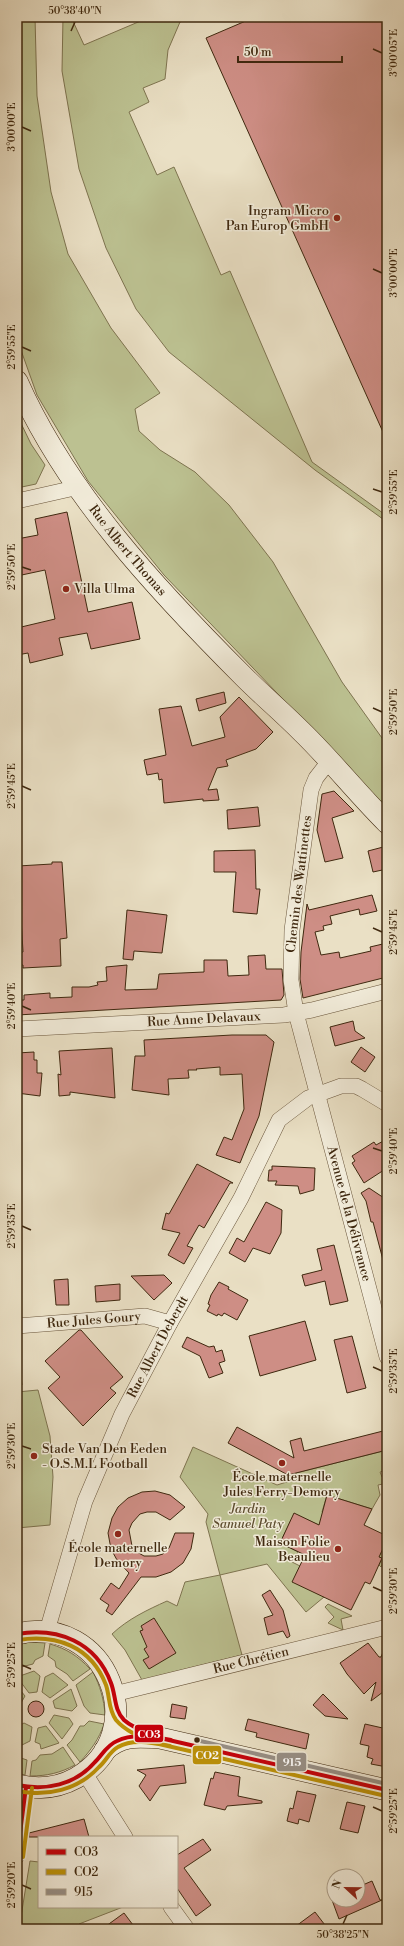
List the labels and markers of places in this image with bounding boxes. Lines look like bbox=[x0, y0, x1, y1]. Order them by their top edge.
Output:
place label: Ingram Micro Pan Europ GmbH bbox=[226, 203, 330, 234]
marker: Ingram Micro Pan Europ GmbH bbox=[332, 213, 342, 223]
place label: Villa Ulma bbox=[73, 581, 136, 597]
marker: Villa Ulma bbox=[61, 584, 71, 594]
place label: Stade Van Den Eeden - O.S.M.L Football bbox=[42, 1441, 167, 1472]
marker: Stade Van Den Eeden - O.S.M.L Football bbox=[29, 1451, 39, 1461]
marker: École maternelle Jules Ferry-Demory bbox=[277, 1458, 287, 1468]
place label: École maternelle Jules Ferry-Demory bbox=[223, 1468, 341, 1500]
marker: École maternelle Demory bbox=[113, 1529, 123, 1539]
place label: Maison Folie Beaulieu bbox=[255, 1534, 331, 1565]
place label: École maternelle Demory bbox=[68, 1539, 168, 1571]
marker: Maison Folie Beaulieu bbox=[333, 1544, 343, 1554]
unlabelled marker bbox=[192, 1735, 202, 1745]

